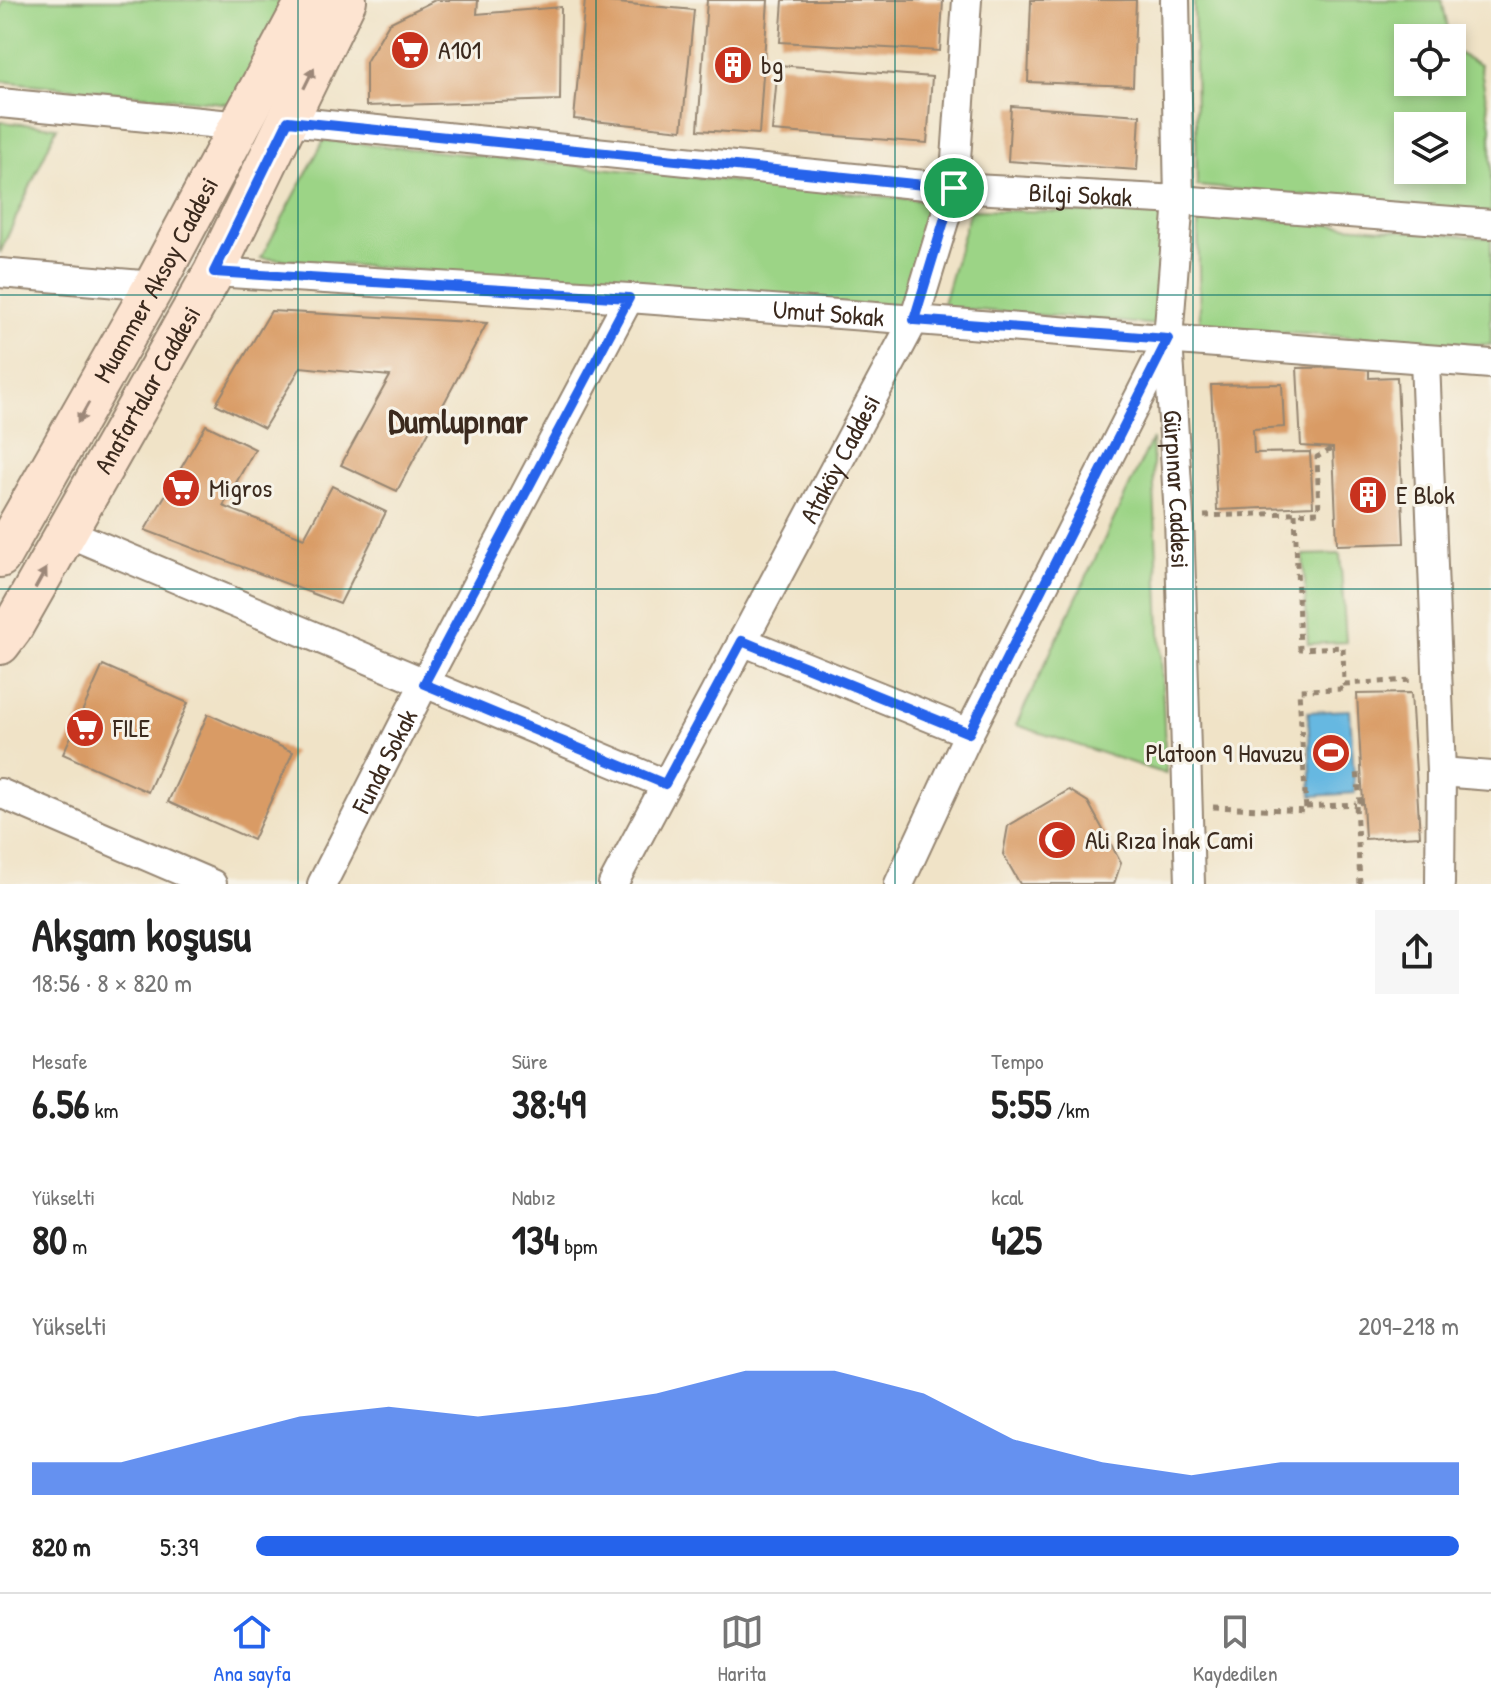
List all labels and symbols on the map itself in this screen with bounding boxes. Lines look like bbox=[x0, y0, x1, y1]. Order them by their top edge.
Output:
supermarket icon: A101 bbox=[389, 29, 431, 71]
place label: A101 bbox=[438, 32, 481, 67]
building icon: bg bbox=[712, 44, 754, 86]
place label: bg bbox=[761, 47, 783, 82]
one-way arrow bbox=[303, 66, 316, 89]
pin bbox=[920, 154, 988, 222]
street label: Muammer Aksoy Caddesi bbox=[85, 171, 226, 389]
street label: Bilgi Sokak bbox=[1028, 174, 1133, 214]
street label: Umut Sokak bbox=[772, 291, 886, 335]
street label: Anafartalar Caddesi bbox=[85, 299, 208, 480]
street label: Ataköy Caddesi bbox=[791, 388, 888, 529]
district label: Dumlupınar bbox=[388, 398, 529, 445]
one-way arrow bbox=[76, 402, 90, 424]
street label: Gürpınar Caddesi bbox=[1155, 409, 1199, 569]
supermarket icon: Migros bbox=[160, 467, 202, 509]
place label: Migros bbox=[209, 470, 272, 505]
building icon: E Blok bbox=[1347, 474, 1389, 516]
place label: E Blok bbox=[1396, 477, 1455, 512]
one-way arrow bbox=[33, 567, 47, 589]
street label: Funda Sokak bbox=[343, 703, 425, 820]
supermarket icon: FILE bbox=[64, 707, 106, 749]
place label: FILE bbox=[112, 710, 151, 745]
sports icon: Platoon 9 Havuzu bbox=[1310, 732, 1352, 774]
place label: Platoon 9 Havuzu bbox=[1146, 735, 1303, 770]
mosque icon: Ali Rıza İnak Cami bbox=[1036, 819, 1078, 861]
place label: Ali Rıza İnak Cami bbox=[1085, 822, 1254, 857]

